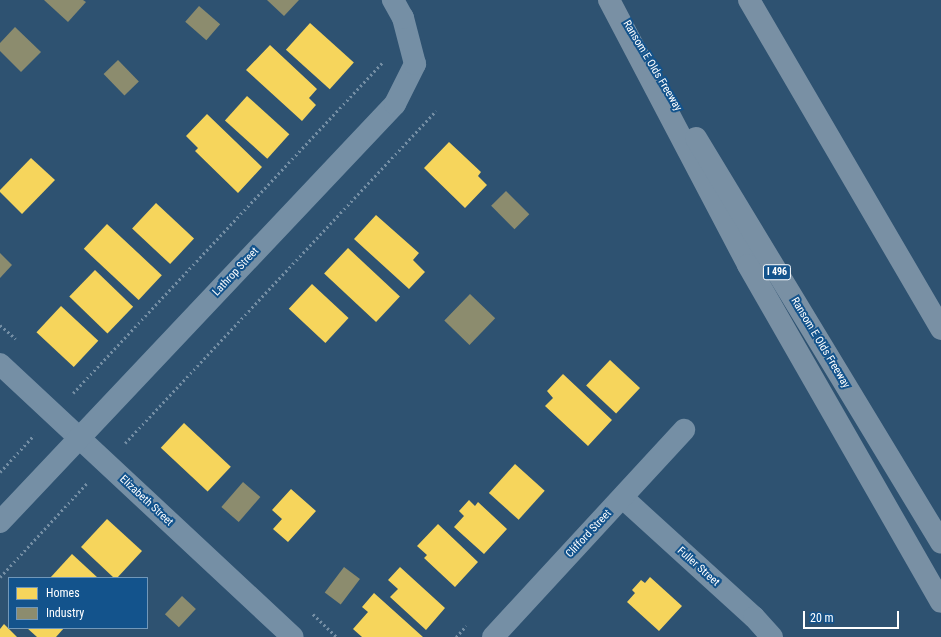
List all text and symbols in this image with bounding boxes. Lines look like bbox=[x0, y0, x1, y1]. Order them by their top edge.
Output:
street label: Ransom E Olds Freeway bbox=[620, 18, 684, 114]
street label: Lathrop Street bbox=[210, 245, 262, 299]
road number: I 496 bbox=[762, 264, 792, 280]
street label: Ransom E Olds Freeway bbox=[788, 295, 852, 391]
street label: Elizabeth Street bbox=[117, 473, 175, 529]
street label: Clifford Street bbox=[563, 507, 615, 561]
street label: Fuller Street bbox=[674, 545, 722, 589]
legend bbox=[8, 577, 148, 629]
text: Homes bbox=[46, 586, 80, 600]
scale bar bbox=[805, 603, 901, 629]
text: Industry bbox=[46, 606, 84, 620]
text: 20 m bbox=[810, 611, 834, 625]

